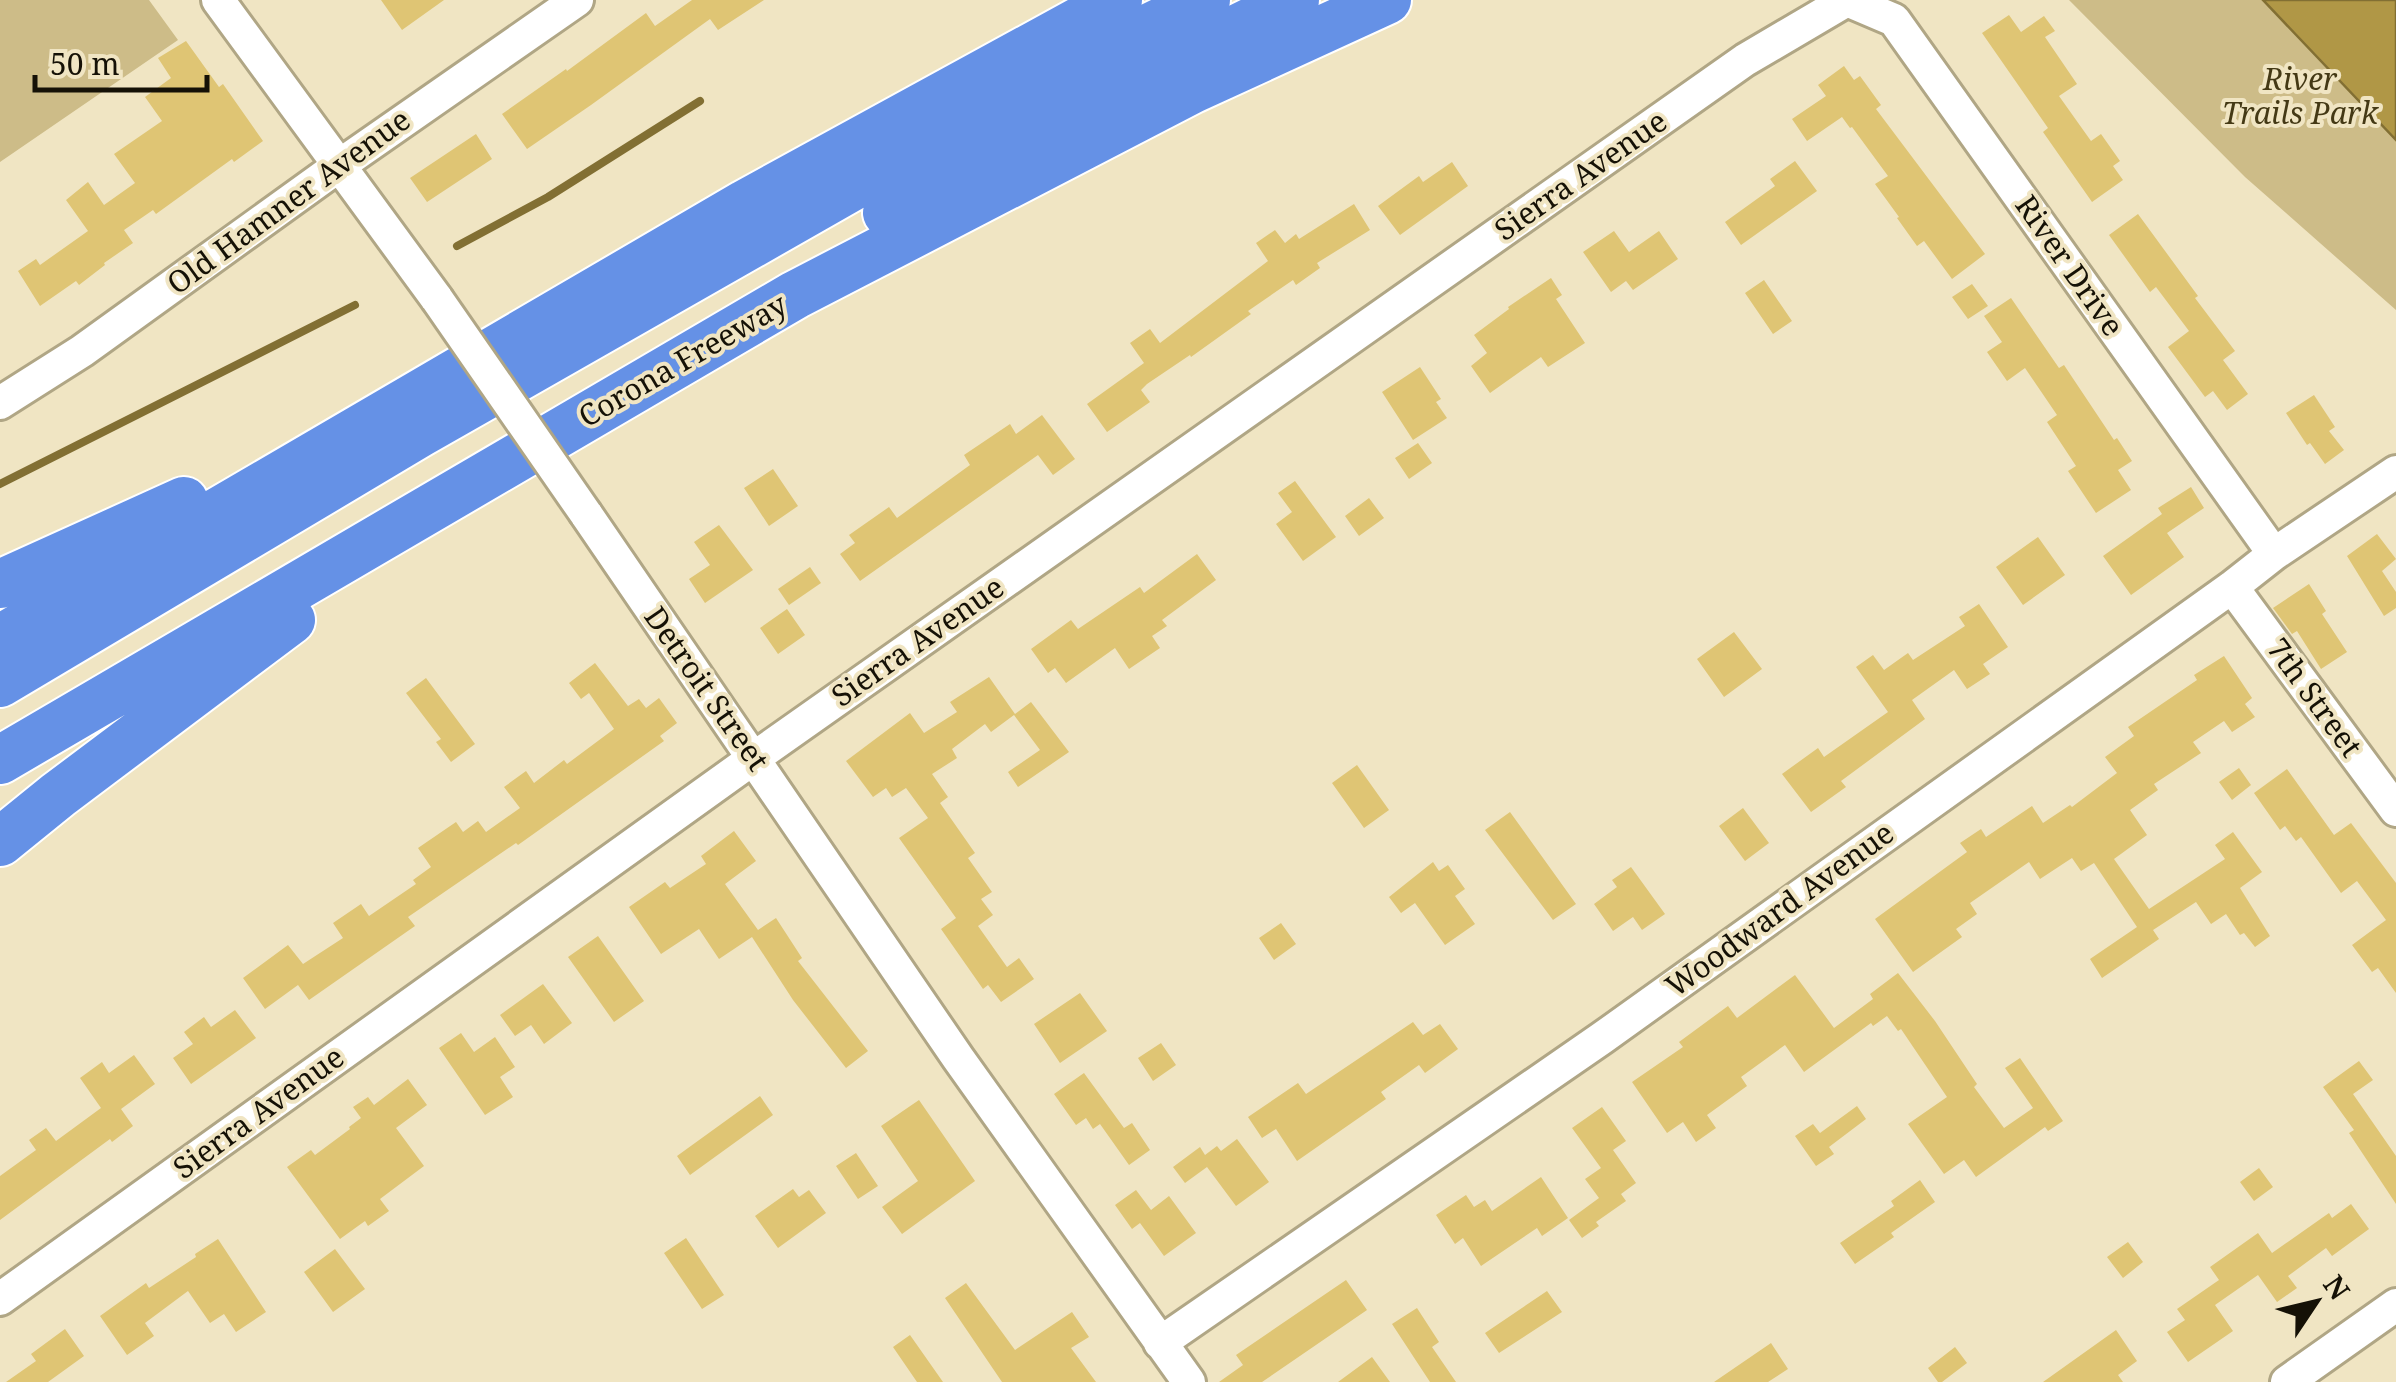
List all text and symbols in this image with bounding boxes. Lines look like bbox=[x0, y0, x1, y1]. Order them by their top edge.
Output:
scale bar bbox=[35, 30, 208, 92]
text: 50 m bbox=[50, 43, 120, 84]
park label: River Trails Park bbox=[2222, 58, 2379, 133]
street label: Old Hamner Avenue bbox=[158, 99, 418, 303]
street label: Sierra Avenue bbox=[1486, 100, 1674, 249]
street label: River Drive bbox=[2007, 186, 2134, 344]
street label: Corona Freeway bbox=[571, 283, 794, 436]
street label: Sierra Avenue bbox=[823, 566, 1011, 715]
street label: Detroit Street bbox=[636, 598, 779, 778]
street label: 7th Street bbox=[2258, 629, 2372, 765]
street label: Woodward Avenue bbox=[1657, 812, 1902, 1006]
street label: Sierra Avenue bbox=[165, 1036, 352, 1188]
north arrow bbox=[2266, 1252, 2366, 1352]
text: N bbox=[2315, 1267, 2359, 1307]

